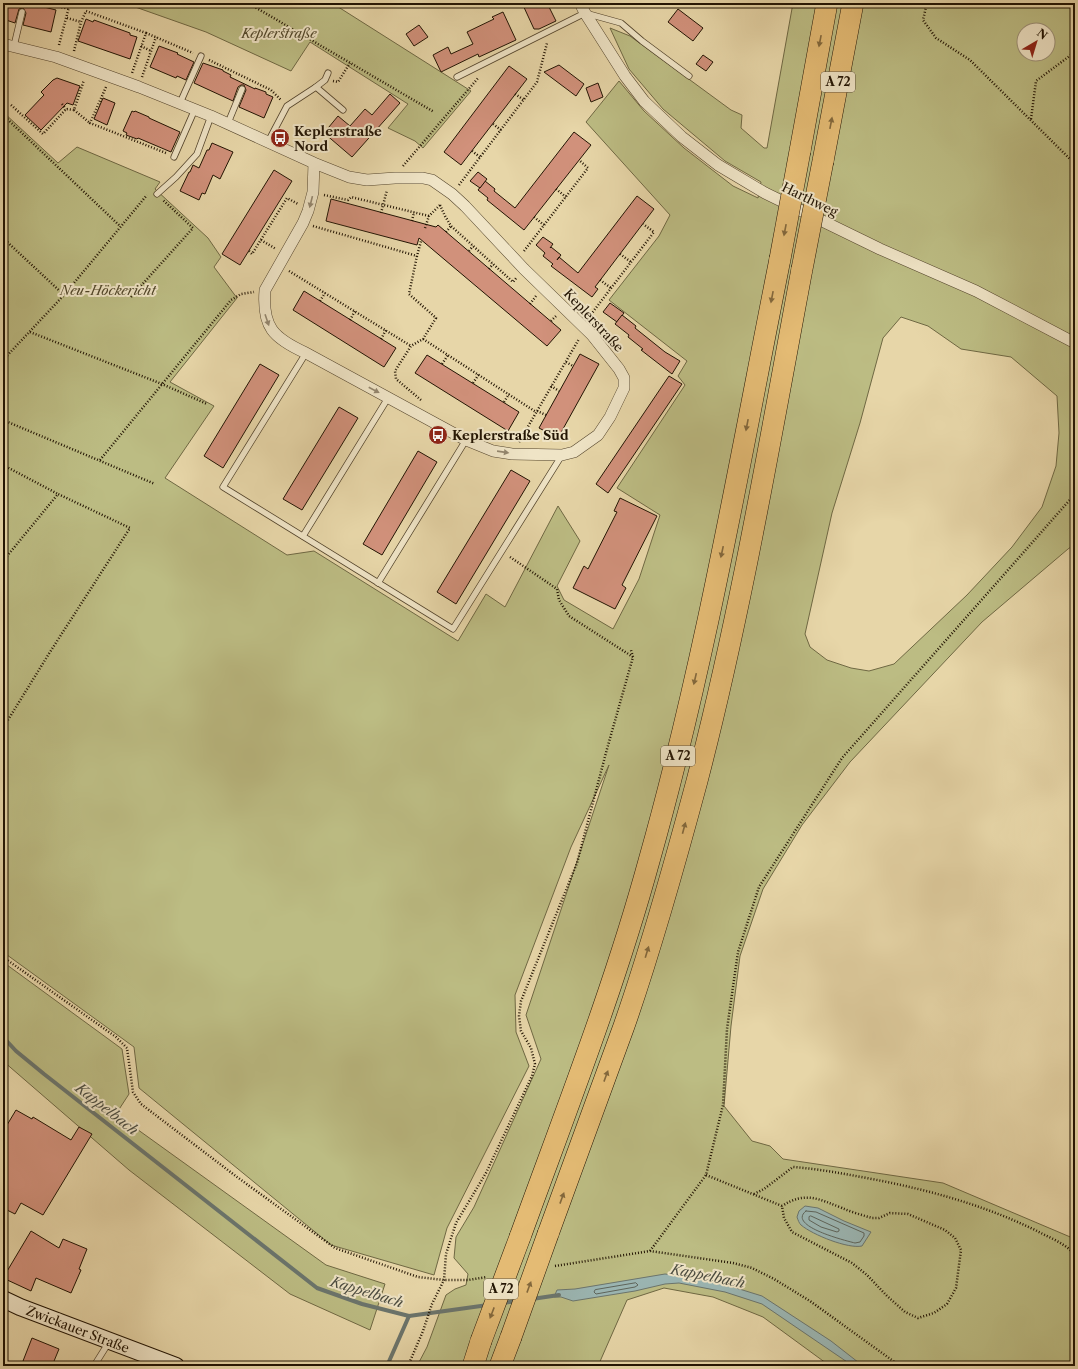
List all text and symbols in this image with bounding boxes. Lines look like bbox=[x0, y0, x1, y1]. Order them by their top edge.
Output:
north arrow bbox=[1016, 22, 1056, 62]
park label: Keplerstraße bbox=[241, 25, 317, 41]
text: N bbox=[1034, 26, 1051, 43]
one-way arrow bbox=[817, 35, 823, 47]
road number: A 72 bbox=[821, 72, 855, 92]
one-way arrow bbox=[828, 117, 834, 129]
place label: Keplerstraße Nord bbox=[294, 123, 382, 154]
bus stop icon: Keplerstraße Nord bbox=[269, 127, 291, 149]
street label: Harthweg bbox=[779, 179, 841, 219]
one-way arrow bbox=[307, 196, 313, 208]
one-way arrow bbox=[782, 224, 788, 236]
park label: Neu-Höckericht bbox=[59, 282, 157, 298]
street label: Keplerstraße bbox=[561, 285, 627, 355]
one-way arrow bbox=[769, 291, 775, 303]
one-way arrow bbox=[264, 314, 270, 326]
one-way arrow bbox=[368, 387, 379, 393]
one-way arrow bbox=[744, 419, 750, 431]
bus stop icon: Keplerstraße Süd bbox=[427, 424, 449, 446]
place label: Keplerstraße Süd bbox=[452, 427, 569, 443]
one-way arrow bbox=[497, 449, 509, 455]
one-way arrow bbox=[719, 546, 725, 558]
one-way arrow bbox=[692, 673, 698, 686]
road number: A 72 bbox=[661, 746, 695, 766]
one-way arrow bbox=[681, 821, 687, 833]
one-way arrow bbox=[644, 946, 650, 958]
one-way arrow bbox=[603, 1069, 609, 1081]
water label: Kappelbach bbox=[71, 1078, 142, 1139]
one-way arrow bbox=[559, 1191, 565, 1203]
water label: Kappelbach bbox=[669, 1260, 746, 1292]
water label: Kappelbach bbox=[328, 1272, 405, 1312]
road number: A 72 bbox=[484, 1279, 518, 1299]
one-way arrow bbox=[527, 1280, 533, 1292]
street label: Zwickauer Straße bbox=[24, 1302, 132, 1356]
one-way arrow bbox=[489, 1308, 495, 1320]

